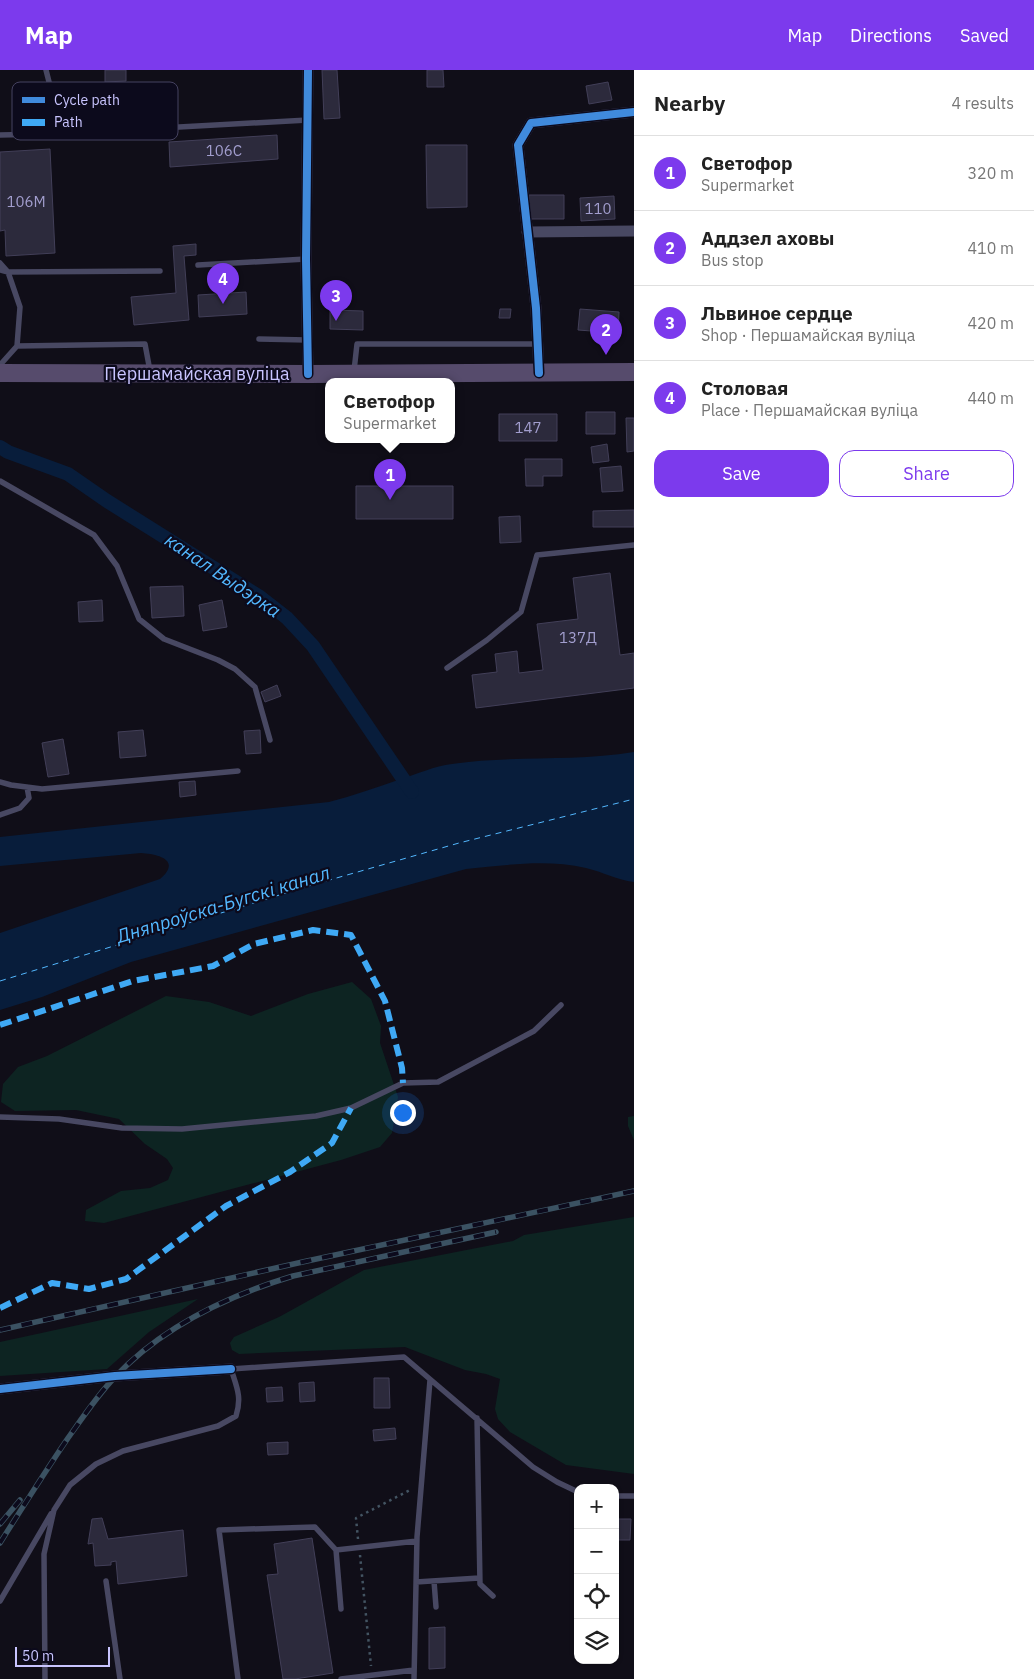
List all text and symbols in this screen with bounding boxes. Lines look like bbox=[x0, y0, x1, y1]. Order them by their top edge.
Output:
text: Map bbox=[25, 19, 73, 51]
text: Map bbox=[787, 24, 822, 47]
text: Directions bbox=[850, 24, 932, 47]
text: Saved bbox=[960, 24, 1009, 47]
legend bbox=[12, 82, 178, 140]
text: Nearby bbox=[654, 89, 725, 117]
text: Cycle path bbox=[54, 91, 120, 109]
text: 4 results bbox=[951, 93, 1014, 113]
text: Path bbox=[54, 113, 83, 131]
house number: 106С bbox=[206, 141, 242, 160]
text: Светофор bbox=[701, 151, 793, 175]
text: 1 bbox=[665, 163, 675, 183]
text: 320 m bbox=[967, 163, 1014, 183]
text: Supermarket bbox=[701, 175, 794, 195]
house number: 106М bbox=[6, 192, 46, 211]
house number: 110 bbox=[584, 199, 612, 218]
text: Аддзел аховы bbox=[701, 226, 835, 250]
text: 2 bbox=[665, 238, 675, 258]
text: 410 m bbox=[967, 238, 1014, 258]
text: Bus stop bbox=[701, 250, 764, 270]
pin: 4 bbox=[207, 263, 239, 304]
pin: 3 bbox=[320, 280, 352, 321]
text: Львиное сердце bbox=[701, 301, 853, 325]
text: 3 bbox=[665, 313, 675, 333]
text: 420 m bbox=[967, 313, 1014, 333]
pin: 2 bbox=[590, 314, 622, 355]
text: Shop · Першамайская вуліца bbox=[701, 325, 915, 345]
street label: Першамайская вуліца bbox=[104, 362, 290, 385]
text: Столовая bbox=[701, 376, 788, 400]
popup bbox=[325, 378, 455, 443]
text: 4 bbox=[665, 388, 675, 408]
text: 440 m bbox=[967, 388, 1014, 408]
text: Светофор bbox=[343, 389, 435, 413]
text: Place · Першамайская вуліца bbox=[701, 400, 918, 420]
text: Supermarket bbox=[343, 413, 437, 433]
house number: 147 bbox=[514, 418, 542, 437]
button: Save bbox=[654, 450, 829, 497]
button: Share bbox=[839, 450, 1014, 497]
pin: 1 bbox=[374, 459, 406, 500]
water label: канал Выдэрка bbox=[160, 527, 286, 623]
house number: 137Д bbox=[559, 628, 597, 647]
water label: Дняпроўска-Бугскі канал bbox=[111, 860, 333, 949]
your location bbox=[390, 1100, 416, 1126]
map controls bbox=[574, 1484, 619, 1664]
button: + bbox=[574, 1484, 619, 1529]
button: − bbox=[574, 1529, 619, 1574]
button: locate bbox=[574, 1574, 619, 1619]
button: layers bbox=[574, 1619, 619, 1664]
scale bar bbox=[15, 1644, 110, 1667]
text: 50 m bbox=[22, 1647, 54, 1665]

